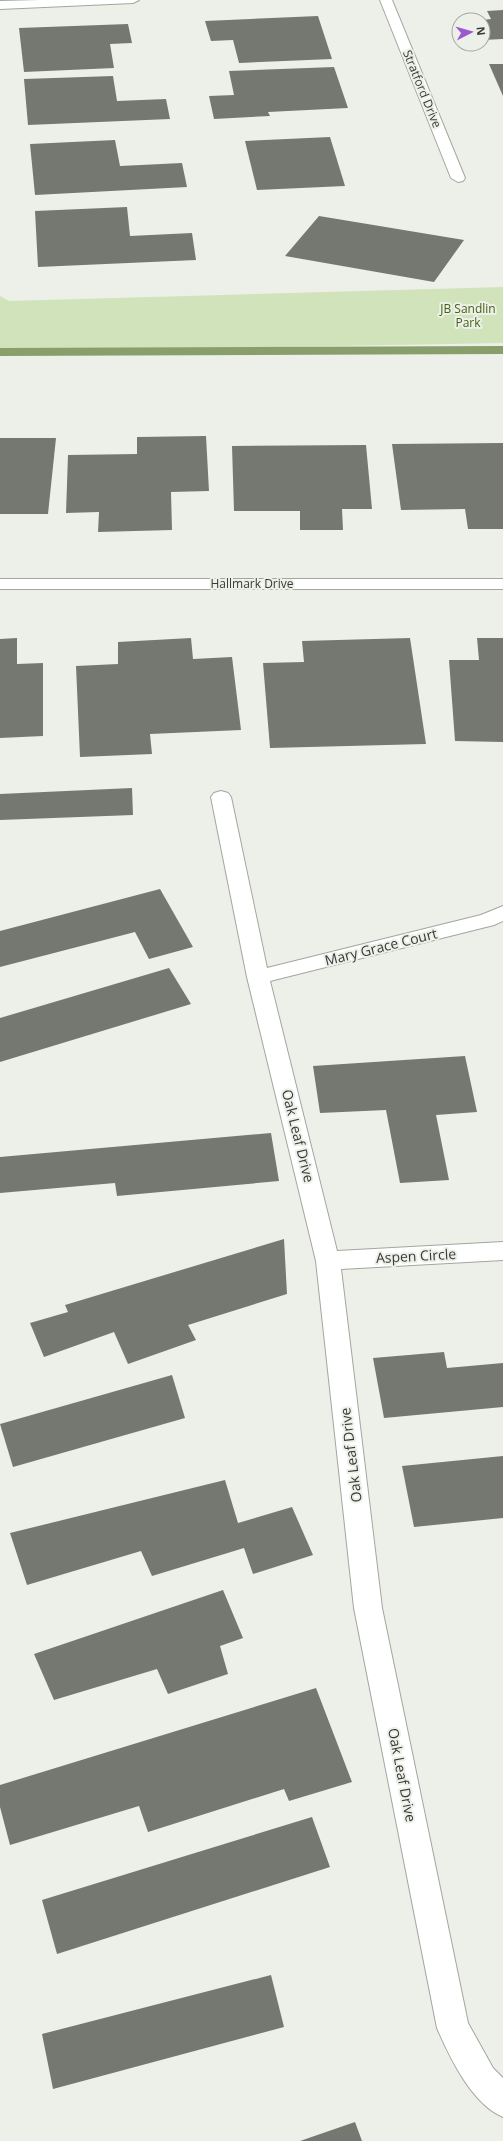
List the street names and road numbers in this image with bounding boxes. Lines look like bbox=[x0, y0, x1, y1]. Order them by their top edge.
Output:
street label: Stratford Drive bbox=[399, 47, 446, 131]
street label: Hallmark Drive bbox=[210, 575, 294, 592]
street label: Mary Grace Court bbox=[323, 923, 439, 970]
street label: Oak Leaf Drive bbox=[278, 1087, 319, 1185]
street label: Aspen Circle bbox=[375, 1244, 457, 1267]
street label: Oak Leaf Drive bbox=[335, 1407, 366, 1503]
street label: Oak Leaf Drive bbox=[384, 1726, 421, 1824]

